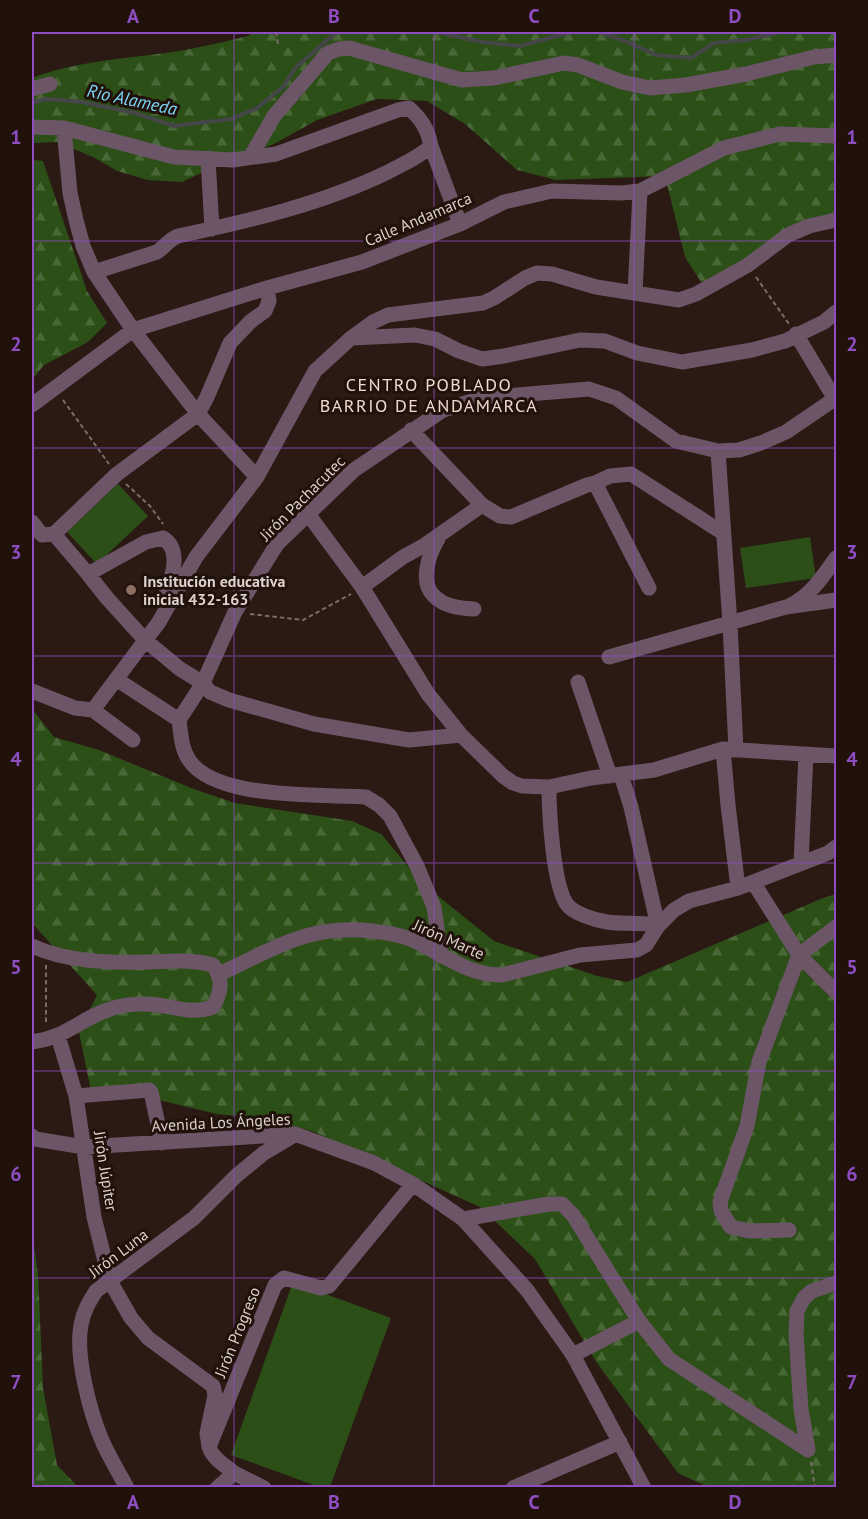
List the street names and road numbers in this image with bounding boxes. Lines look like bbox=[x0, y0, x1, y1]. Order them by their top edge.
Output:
street label: Calle Andamarca bbox=[362, 187, 474, 251]
street label: Jirón Pachacutec bbox=[254, 451, 349, 546]
street label: Jirón Marte bbox=[409, 914, 488, 964]
street label: Avenida Los Ángeles bbox=[151, 1108, 291, 1136]
street label: Jirón Júpiter bbox=[90, 1128, 122, 1213]
street label: Jirón Luna bbox=[84, 1224, 152, 1282]
street label: Jirón Progreso bbox=[209, 1284, 264, 1381]

